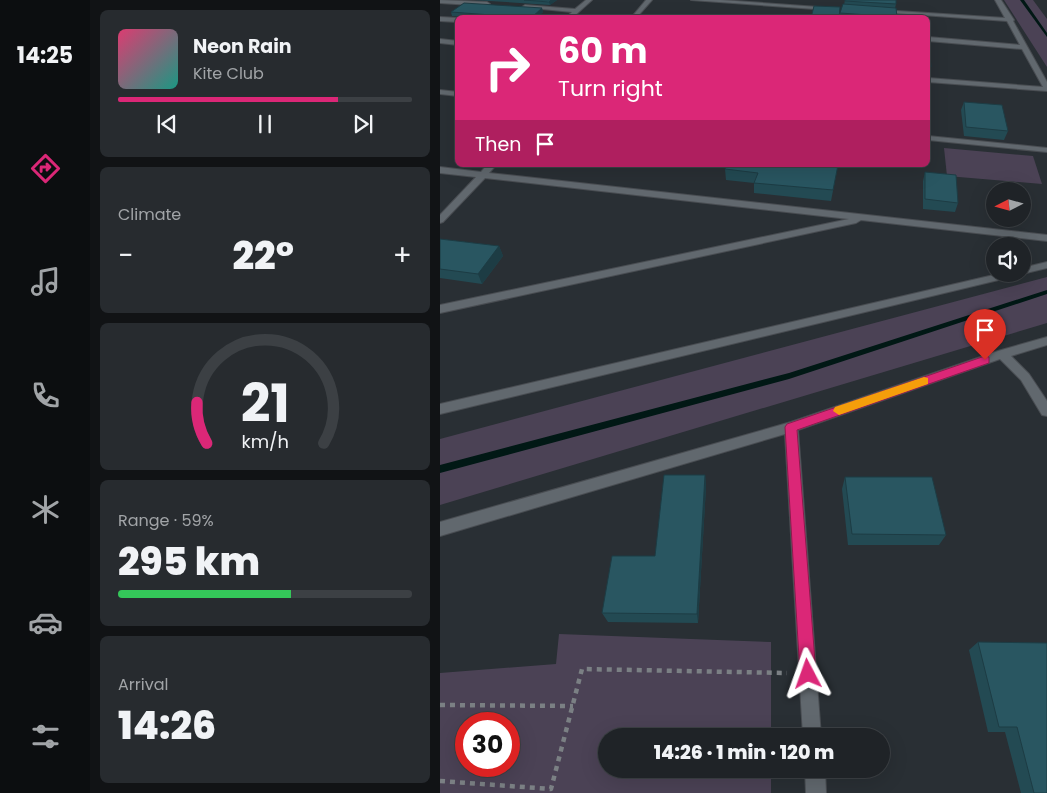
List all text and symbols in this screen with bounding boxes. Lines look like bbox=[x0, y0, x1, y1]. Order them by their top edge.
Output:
text: 60 m bbox=[558, 26, 648, 75]
text: Neon Rain bbox=[193, 33, 292, 60]
icon: right bbox=[475, 35, 540, 100]
text: 14:25 bbox=[17, 40, 73, 71]
text: Kite Club bbox=[193, 62, 264, 85]
text: Turn right bbox=[558, 73, 663, 104]
icon: previous bbox=[153, 110, 181, 138]
icon: pause bbox=[251, 110, 279, 138]
icon: next bbox=[349, 110, 377, 138]
icon: arrive bbox=[531, 130, 559, 158]
text: Then bbox=[475, 131, 521, 158]
icon: directions bbox=[28, 151, 63, 186]
north arrow bbox=[986, 182, 1031, 228]
map controls bbox=[986, 182, 1031, 282]
text: Climate bbox=[118, 203, 181, 226]
text: 22° bbox=[232, 229, 294, 282]
text: − bbox=[118, 236, 133, 275]
text: + bbox=[393, 236, 412, 275]
button: sound bbox=[986, 237, 1031, 282]
icon: music bbox=[28, 264, 63, 299]
pin bbox=[964, 309, 1006, 360]
icon: arrive bbox=[971, 316, 999, 344]
text: 21 bbox=[240, 367, 290, 440]
icon: phone bbox=[28, 378, 63, 413]
text: km/h bbox=[241, 429, 289, 454]
icon: climate bbox=[28, 492, 63, 527]
text: Range · 59% bbox=[118, 509, 214, 532]
text: 295 km bbox=[118, 535, 260, 588]
icon: car bbox=[28, 605, 63, 640]
position arrow bbox=[781, 647, 833, 699]
text: Arrival bbox=[118, 673, 168, 696]
text: 14:26 bbox=[118, 699, 216, 752]
speed limit sign: 30 bbox=[455, 712, 520, 777]
icon: filters bbox=[28, 719, 63, 754]
text: 14:26 · 1 min · 120 m bbox=[654, 739, 834, 766]

